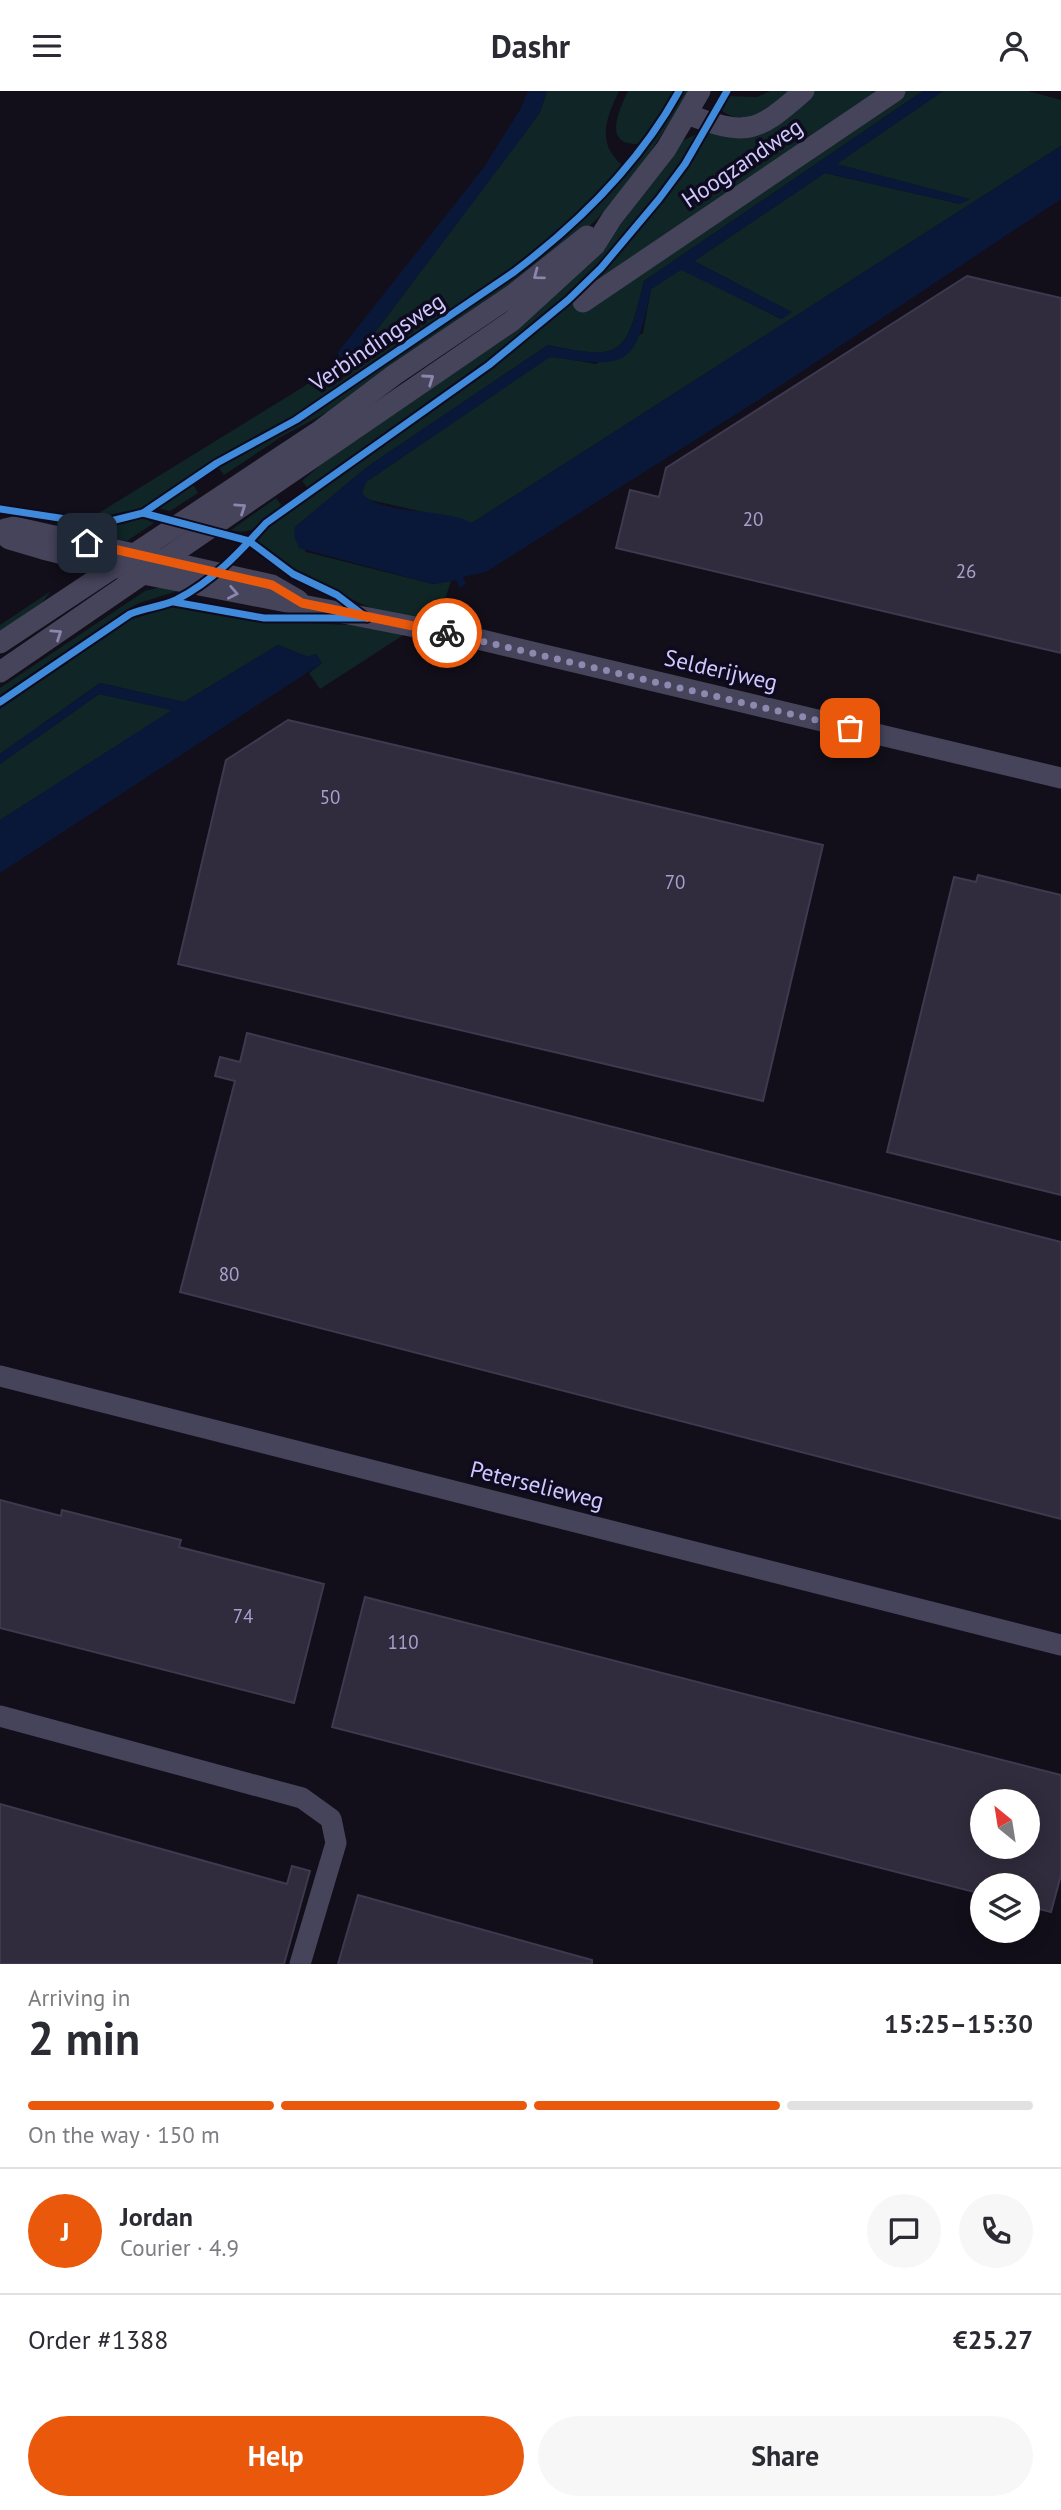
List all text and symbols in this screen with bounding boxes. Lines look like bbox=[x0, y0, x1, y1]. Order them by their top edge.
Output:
text: Dashr bbox=[491, 25, 570, 67]
icon: menu bbox=[28, 27, 66, 65]
icon: person bbox=[995, 27, 1033, 65]
street label: Hoogzandweg bbox=[676, 112, 808, 214]
one-way arrow bbox=[533, 267, 546, 279]
street label: Verbindingsweg bbox=[303, 286, 449, 398]
one-way arrow bbox=[421, 375, 434, 387]
one-way arrow bbox=[233, 504, 246, 516]
house number: 20 bbox=[743, 507, 763, 531]
pin bbox=[57, 513, 117, 573]
icon: home bbox=[68, 524, 106, 562]
house number: 26 bbox=[956, 559, 976, 583]
one-way arrow bbox=[227, 585, 239, 600]
courier bbox=[412, 598, 482, 668]
icon: bike bbox=[428, 614, 466, 652]
one-way arrow bbox=[49, 629, 62, 642]
street label: Selderijweg bbox=[662, 642, 781, 697]
pin bbox=[820, 698, 880, 758]
icon: bag bbox=[831, 709, 869, 747]
house number: 50 bbox=[320, 785, 340, 809]
house number: 70 bbox=[665, 870, 685, 894]
house number: 80 bbox=[219, 1262, 239, 1286]
street label: Peterselieweg bbox=[467, 1454, 607, 1515]
house number: 74 bbox=[233, 1604, 253, 1628]
house number: 110 bbox=[387, 1630, 419, 1654]
north arrow bbox=[970, 1789, 1040, 1859]
map controls bbox=[970, 1789, 1040, 1943]
button: layers bbox=[970, 1873, 1040, 1943]
text: Arriving in bbox=[28, 1983, 130, 2012]
text: 15:25–15:30 bbox=[884, 2007, 1033, 2040]
text: 2 min bbox=[28, 2008, 140, 2068]
text: On the way · 150 m bbox=[28, 2120, 220, 2149]
button: chat bbox=[867, 2194, 941, 2268]
button: phone bbox=[959, 2194, 1033, 2268]
text: Jordan bbox=[120, 2200, 193, 2233]
text: J bbox=[61, 2215, 69, 2248]
text: Courier · 4.9 bbox=[120, 2233, 239, 2262]
text: Order #1388 bbox=[28, 2323, 168, 2356]
text: €25.27 bbox=[953, 2323, 1033, 2356]
button: Help bbox=[28, 2416, 524, 2496]
button: Share bbox=[538, 2416, 1033, 2496]

